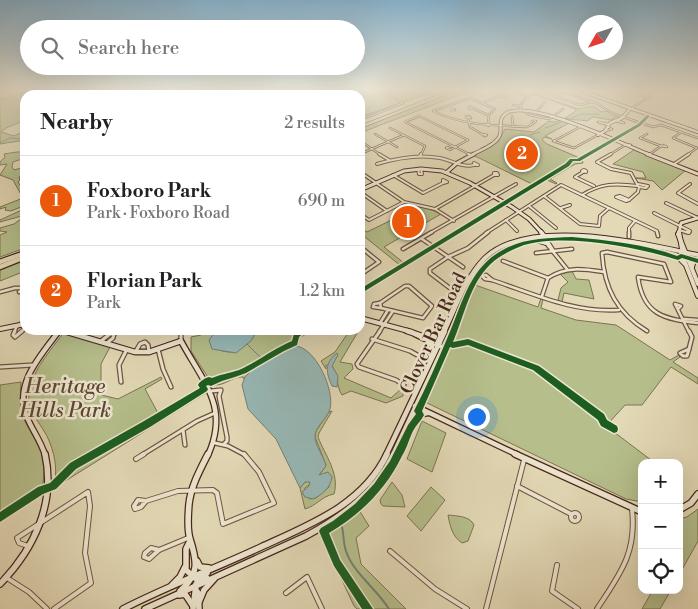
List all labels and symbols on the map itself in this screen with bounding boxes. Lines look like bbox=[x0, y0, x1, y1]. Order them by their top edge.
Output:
north arrow bbox=[578, 15, 623, 60]
pin: 2 bbox=[506, 135, 538, 173]
pin: 1 bbox=[392, 203, 424, 241]
street label: Clover Bar Road bbox=[395, 268, 472, 398]
park label: Heritage Hills Park bbox=[18, 374, 111, 424]
your location bbox=[464, 404, 490, 430]

